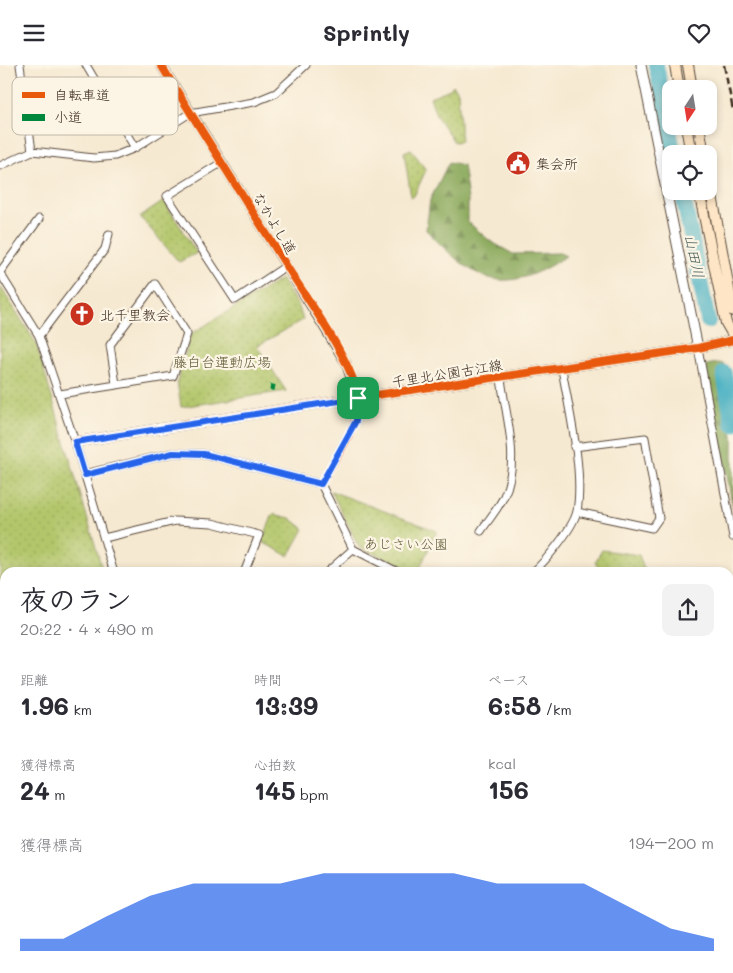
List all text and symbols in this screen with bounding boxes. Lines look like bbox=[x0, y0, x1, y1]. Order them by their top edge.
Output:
text: Sprintly bbox=[323, 18, 410, 47]
icon: menu bbox=[20, 19, 48, 47]
icon: heart bbox=[685, 19, 713, 47]
legend bbox=[12, 77, 178, 135]
north arrow bbox=[662, 80, 718, 135]
map controls bbox=[662, 80, 717, 200]
text: 自転車道 bbox=[54, 85, 110, 104]
text: 小道 bbox=[54, 107, 82, 126]
button: locate bbox=[662, 145, 717, 200]
public building icon: 集会所 bbox=[505, 150, 531, 176]
place label: 集会所 bbox=[536, 154, 578, 173]
street label: なかよし道 bbox=[249, 188, 301, 258]
water label: 山田川 bbox=[681, 232, 709, 280]
church icon: 北千里教会 bbox=[69, 301, 95, 327]
place label: 北千里教会 bbox=[100, 305, 170, 324]
park label: 藤白台運動広場 bbox=[173, 352, 271, 371]
street label: 千里北公園古江線 bbox=[390, 355, 504, 391]
pin bbox=[337, 377, 379, 419]
icon: arrive bbox=[344, 384, 372, 412]
park label: あじさい公園 bbox=[364, 534, 448, 553]
text: 夜のラン bbox=[20, 581, 132, 617]
button: share bbox=[662, 584, 714, 636]
text: 20:22 · 4 × 490 m bbox=[20, 618, 154, 639]
text: 距離 bbox=[20, 670, 48, 689]
text: 時間 bbox=[254, 670, 282, 689]
text: ペース bbox=[488, 670, 529, 689]
text: 1.96 bbox=[20, 689, 69, 721]
text: 13:39 bbox=[254, 689, 318, 721]
text: 6:58 bbox=[488, 689, 541, 721]
text: km bbox=[69, 700, 92, 719]
text: /km bbox=[541, 700, 572, 719]
text: kcal bbox=[488, 754, 516, 773]
text: 獲得標高 bbox=[20, 755, 76, 774]
text: 心拍数 bbox=[254, 755, 296, 774]
text: 156 bbox=[488, 773, 529, 805]
text: 24 bbox=[20, 774, 50, 806]
text: 145 bbox=[254, 774, 296, 806]
text: m bbox=[50, 785, 65, 804]
text: bpm bbox=[296, 785, 329, 804]
text: 194–200 m bbox=[628, 832, 714, 853]
text: 獲得標高 bbox=[20, 834, 84, 855]

